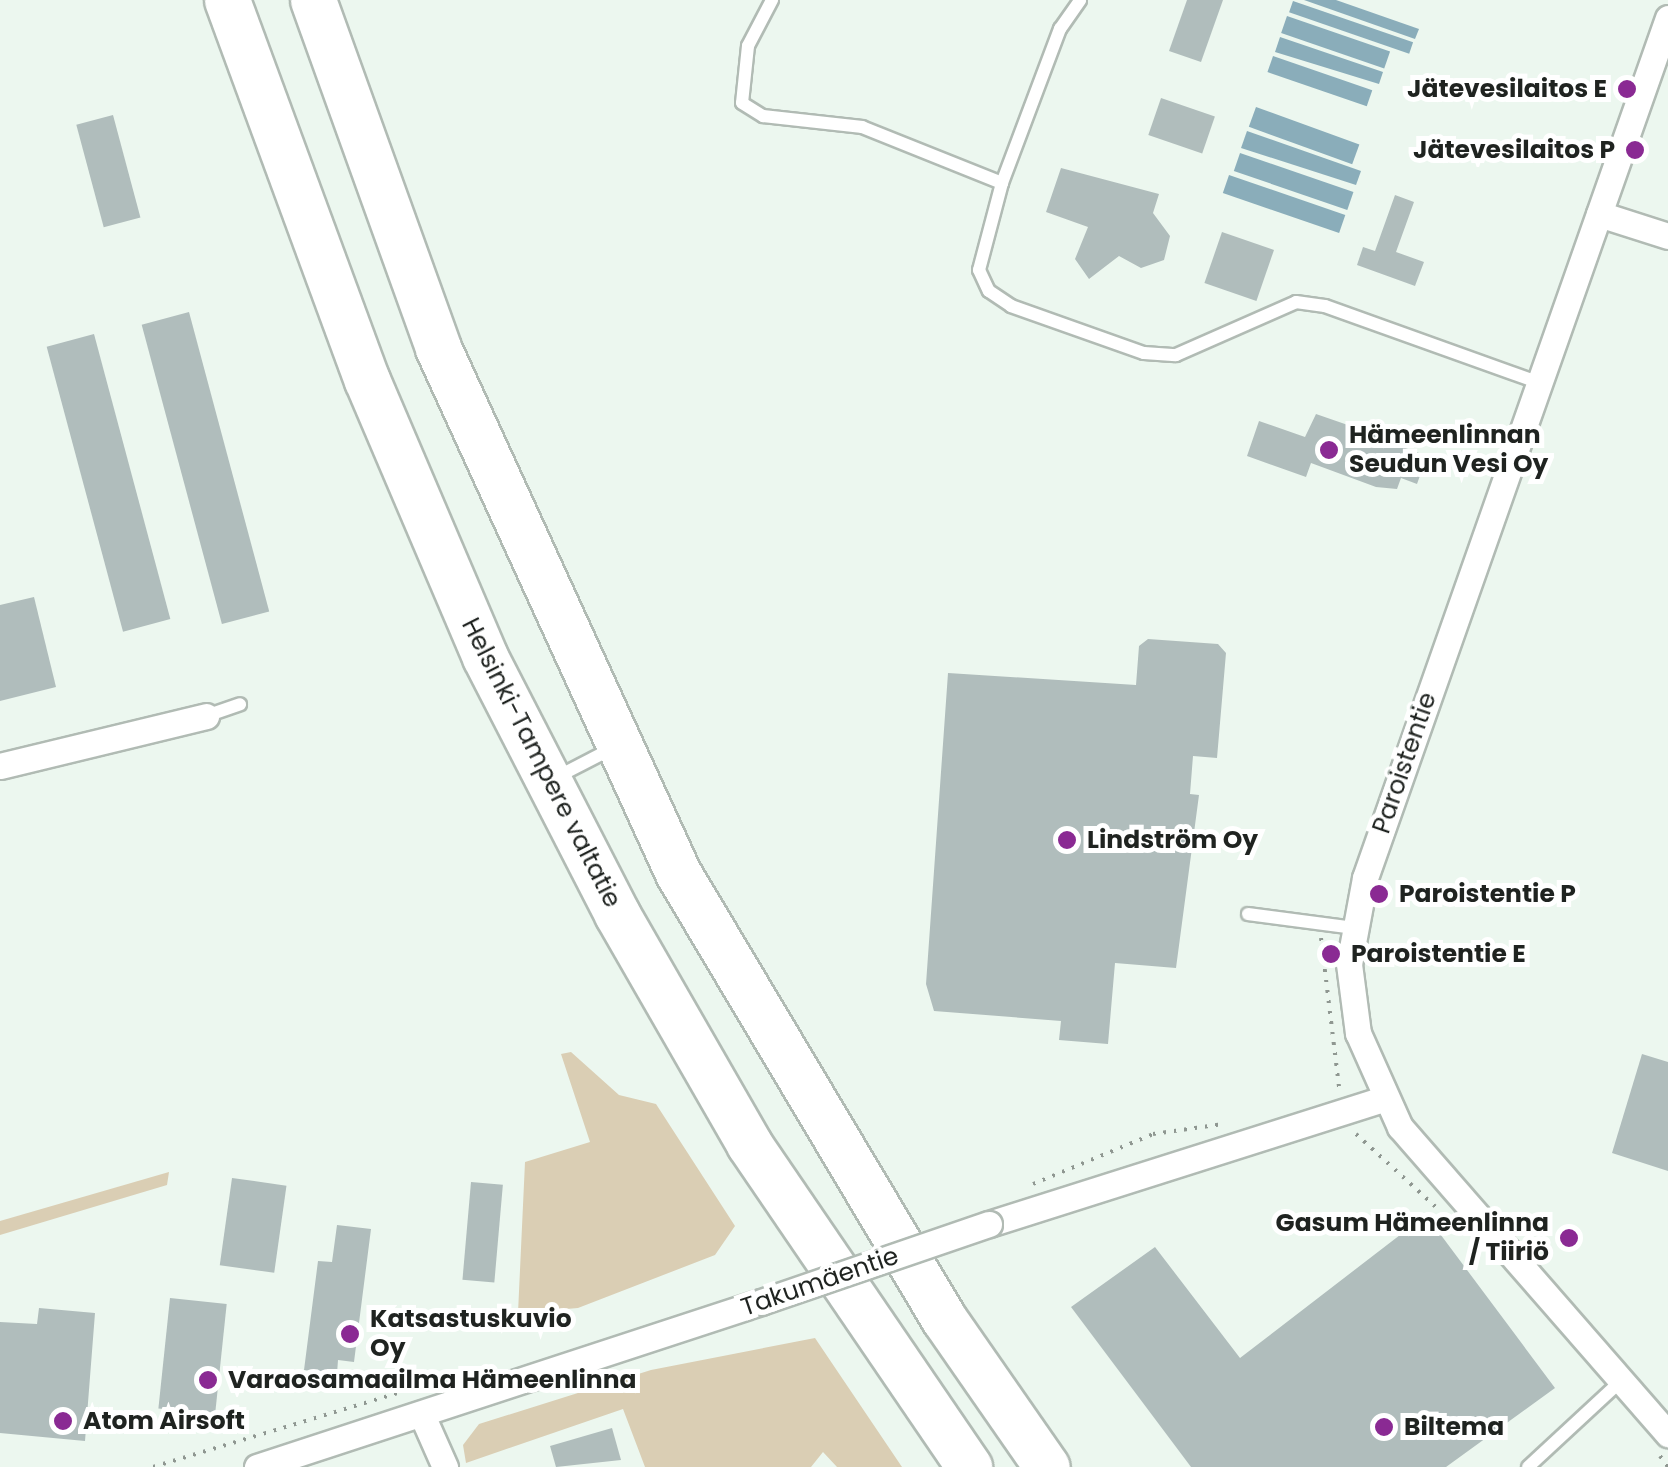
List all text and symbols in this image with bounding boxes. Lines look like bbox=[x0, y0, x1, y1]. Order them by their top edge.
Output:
place label: Jätevesilaitos E bbox=[1407, 74, 1607, 104]
marker: Jätevesilaitos E bbox=[1616, 78, 1638, 100]
place label: Jätevesilaitos P bbox=[1413, 135, 1615, 165]
marker: Jätevesilaitos P bbox=[1624, 139, 1646, 161]
place label: Hämeenlinnan Seudun Vesi Oy bbox=[1349, 421, 1548, 480]
marker: Hämeenlinnan Seudun Vesi Oy bbox=[1318, 439, 1340, 461]
street label: Helsinki-Tampere valtatie bbox=[455, 613, 627, 913]
street label: Paroistentie bbox=[1367, 689, 1443, 837]
place label: Lindström Oy bbox=[1087, 825, 1258, 855]
marker: Lindström Oy bbox=[1056, 829, 1078, 851]
place label: Paroistentie P bbox=[1399, 879, 1576, 909]
marker: Paroistentie P bbox=[1368, 883, 1390, 905]
place label: Paroistentie E bbox=[1351, 939, 1526, 969]
marker: Paroistentie E bbox=[1320, 943, 1342, 965]
place label: Gasum Hämeenlinna / Tiiriö bbox=[1276, 1209, 1549, 1268]
marker: Gasum Hämeenlinna / Tiiriö bbox=[1558, 1227, 1580, 1249]
street label: Takumäentie bbox=[737, 1241, 903, 1323]
place label: Katsastuskuvio Oy bbox=[370, 1305, 572, 1364]
marker: Katsastuskuvio Oy bbox=[339, 1323, 361, 1345]
place label: Varaosamaailma Hämeenlinna bbox=[228, 1365, 636, 1395]
marker: Varaosamaailma Hämeenlinna bbox=[197, 1369, 219, 1391]
place label: Atom Airsoft bbox=[83, 1406, 245, 1436]
marker: Atom Airsoft bbox=[52, 1410, 74, 1432]
place label: Biltema bbox=[1404, 1412, 1504, 1442]
marker: Biltema bbox=[1373, 1416, 1395, 1438]

